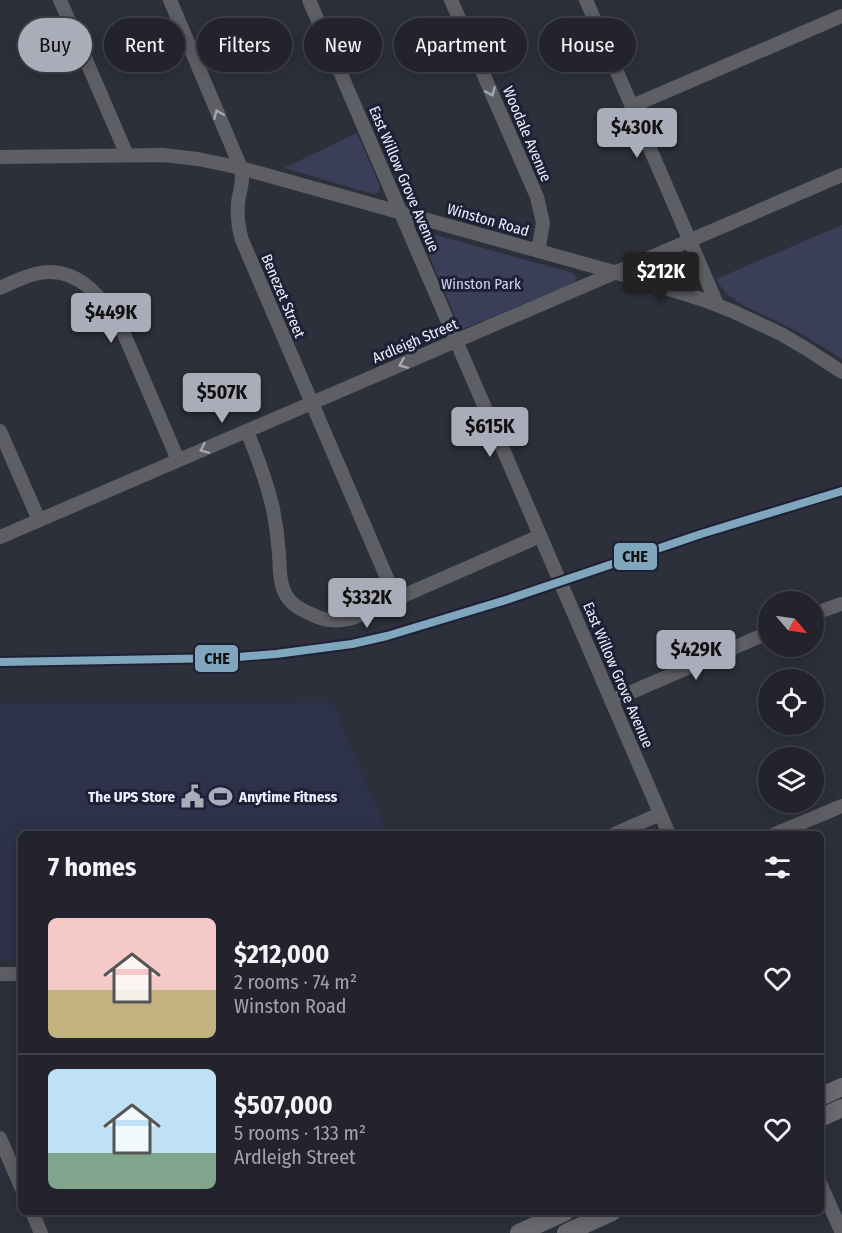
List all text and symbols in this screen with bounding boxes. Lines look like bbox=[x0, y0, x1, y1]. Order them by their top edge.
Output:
chip: Buy bbox=[18, 18, 92, 72]
chip: Rent bbox=[104, 18, 185, 72]
chip: Filters bbox=[197, 18, 292, 72]
chip: New bbox=[304, 18, 382, 72]
chip: Apartment bbox=[394, 18, 527, 72]
chip: House bbox=[539, 18, 636, 72]
street label: Woodale Avenue bbox=[499, 84, 555, 184]
one-way arrow bbox=[484, 86, 496, 97]
street label: East Willow Grove Avenue bbox=[365, 103, 443, 255]
pin: $430K bbox=[595, 108, 679, 159]
one-way arrow bbox=[214, 110, 226, 121]
text: $430K bbox=[611, 115, 663, 139]
street label: Winston Road bbox=[445, 200, 531, 240]
street label: Benezet Street bbox=[257, 251, 309, 341]
pin: $212K bbox=[619, 252, 703, 303]
text: $212K bbox=[637, 259, 685, 283]
park label: Winston Park bbox=[441, 275, 521, 293]
pin: $449K bbox=[69, 293, 153, 344]
text: $449K bbox=[85, 300, 137, 324]
street label: Ardleigh Street bbox=[370, 315, 461, 367]
one-way arrow bbox=[398, 357, 409, 369]
pin: $507K bbox=[180, 373, 264, 424]
text: $507K bbox=[197, 380, 247, 404]
pin: $615K bbox=[448, 407, 532, 458]
text: $615K bbox=[465, 414, 515, 438]
one-way arrow bbox=[199, 442, 210, 454]
line badge: CHE bbox=[613, 542, 658, 571]
text: CHE bbox=[622, 547, 648, 566]
pin: $332K bbox=[325, 578, 409, 629]
text: $332K bbox=[342, 585, 392, 609]
north arrow bbox=[758, 591, 824, 657]
map controls bbox=[758, 591, 824, 813]
street label: East Willow Grove Avenue bbox=[579, 599, 657, 751]
pin: $429K bbox=[654, 630, 738, 681]
text: $429K bbox=[670, 637, 722, 661]
line badge: CHE bbox=[194, 644, 239, 673]
text: CHE bbox=[204, 649, 230, 668]
button: locate bbox=[758, 669, 824, 735]
button: layers bbox=[758, 747, 824, 813]
public building icon: The UPS Store bbox=[180, 784, 206, 810]
sports icon: Anytime Fitness bbox=[208, 784, 234, 810]
place label: The UPS Store bbox=[88, 788, 175, 806]
place label: Anytime Fitness bbox=[238, 788, 338, 806]
icon: filters bbox=[761, 851, 794, 884]
text: 7 homes bbox=[48, 852, 136, 883]
text: $212,000 bbox=[234, 939, 329, 970]
icon: home bbox=[96, 942, 168, 1014]
icon: heart bbox=[761, 962, 794, 995]
text: 2 rooms · 74 m² bbox=[234, 970, 357, 994]
text: Winston Road bbox=[234, 994, 347, 1018]
text: $507,000 bbox=[234, 1090, 333, 1121]
icon: home bbox=[96, 1093, 168, 1165]
icon: heart bbox=[761, 1113, 794, 1146]
text: 5 rooms · 133 m² bbox=[234, 1121, 366, 1145]
text: Ardleigh Street bbox=[234, 1145, 356, 1169]

